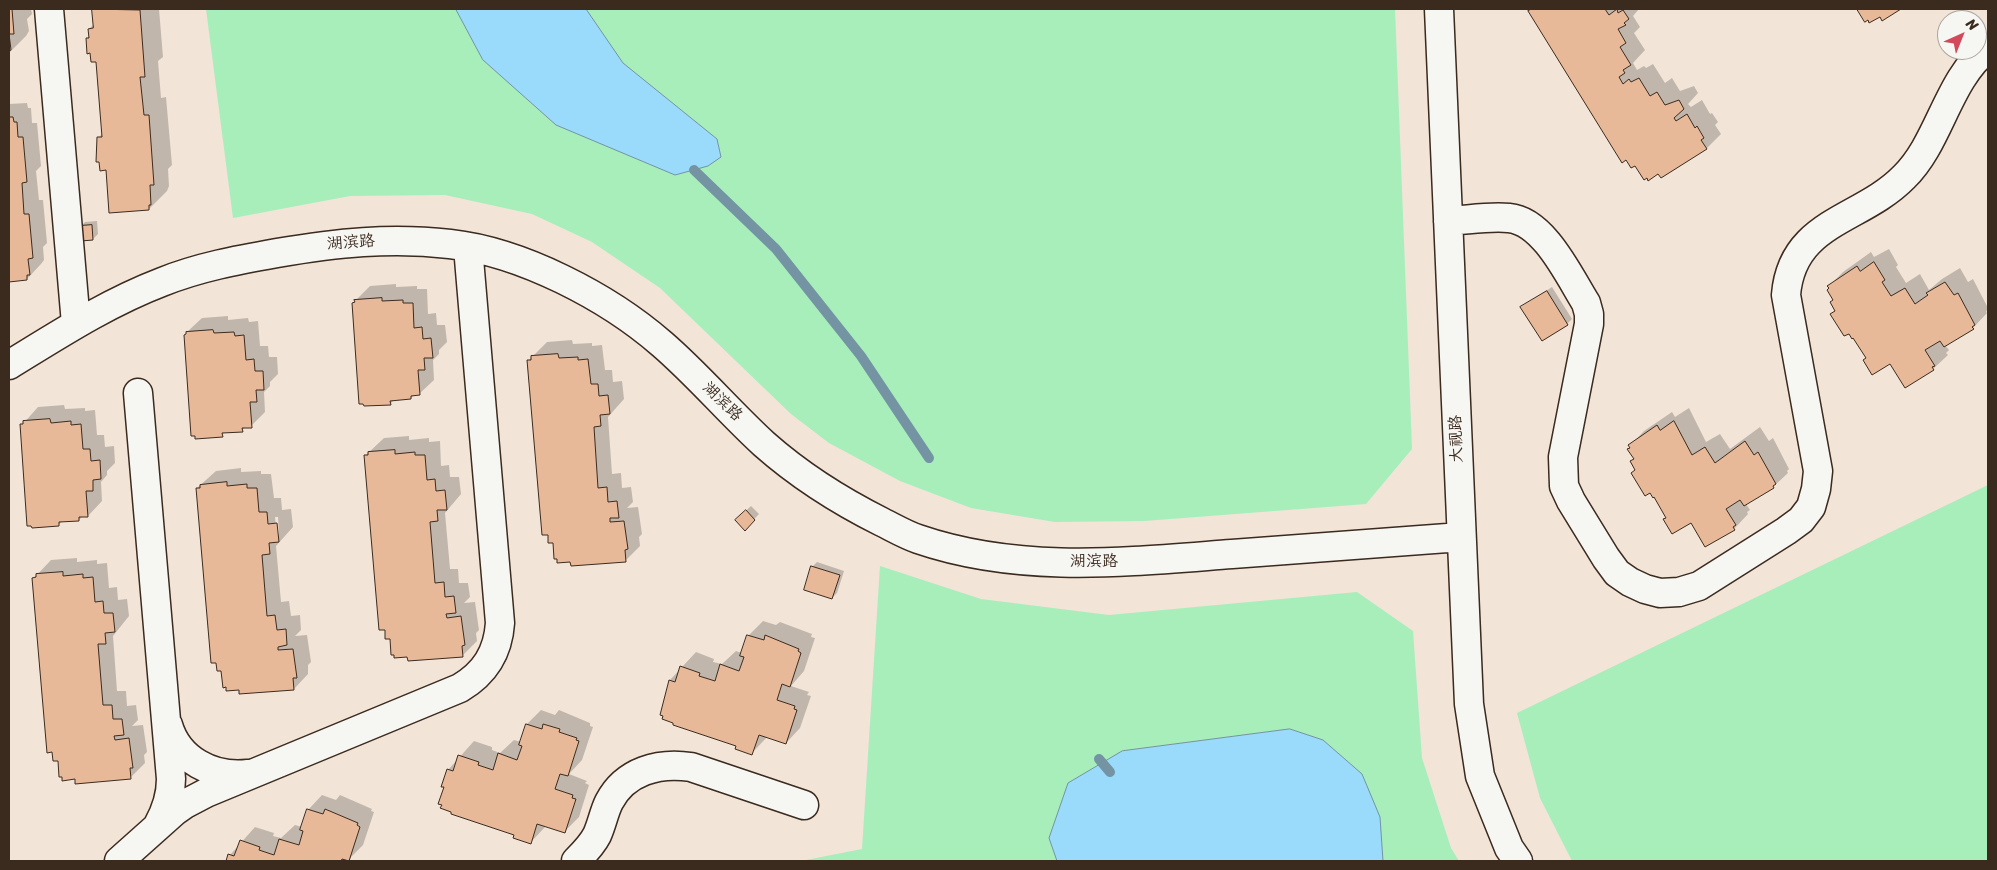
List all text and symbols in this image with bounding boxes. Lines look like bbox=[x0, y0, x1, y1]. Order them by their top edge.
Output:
north arrow bbox=[1937, 10, 1987, 60]
text: N bbox=[1960, 12, 1984, 37]
street label: 湖滨路 bbox=[326, 232, 376, 254]
street label: 湖滨路 bbox=[698, 378, 746, 426]
street label: 大视路 bbox=[1447, 415, 1467, 463]
street label: 湖滨路 bbox=[1070, 552, 1118, 572]

